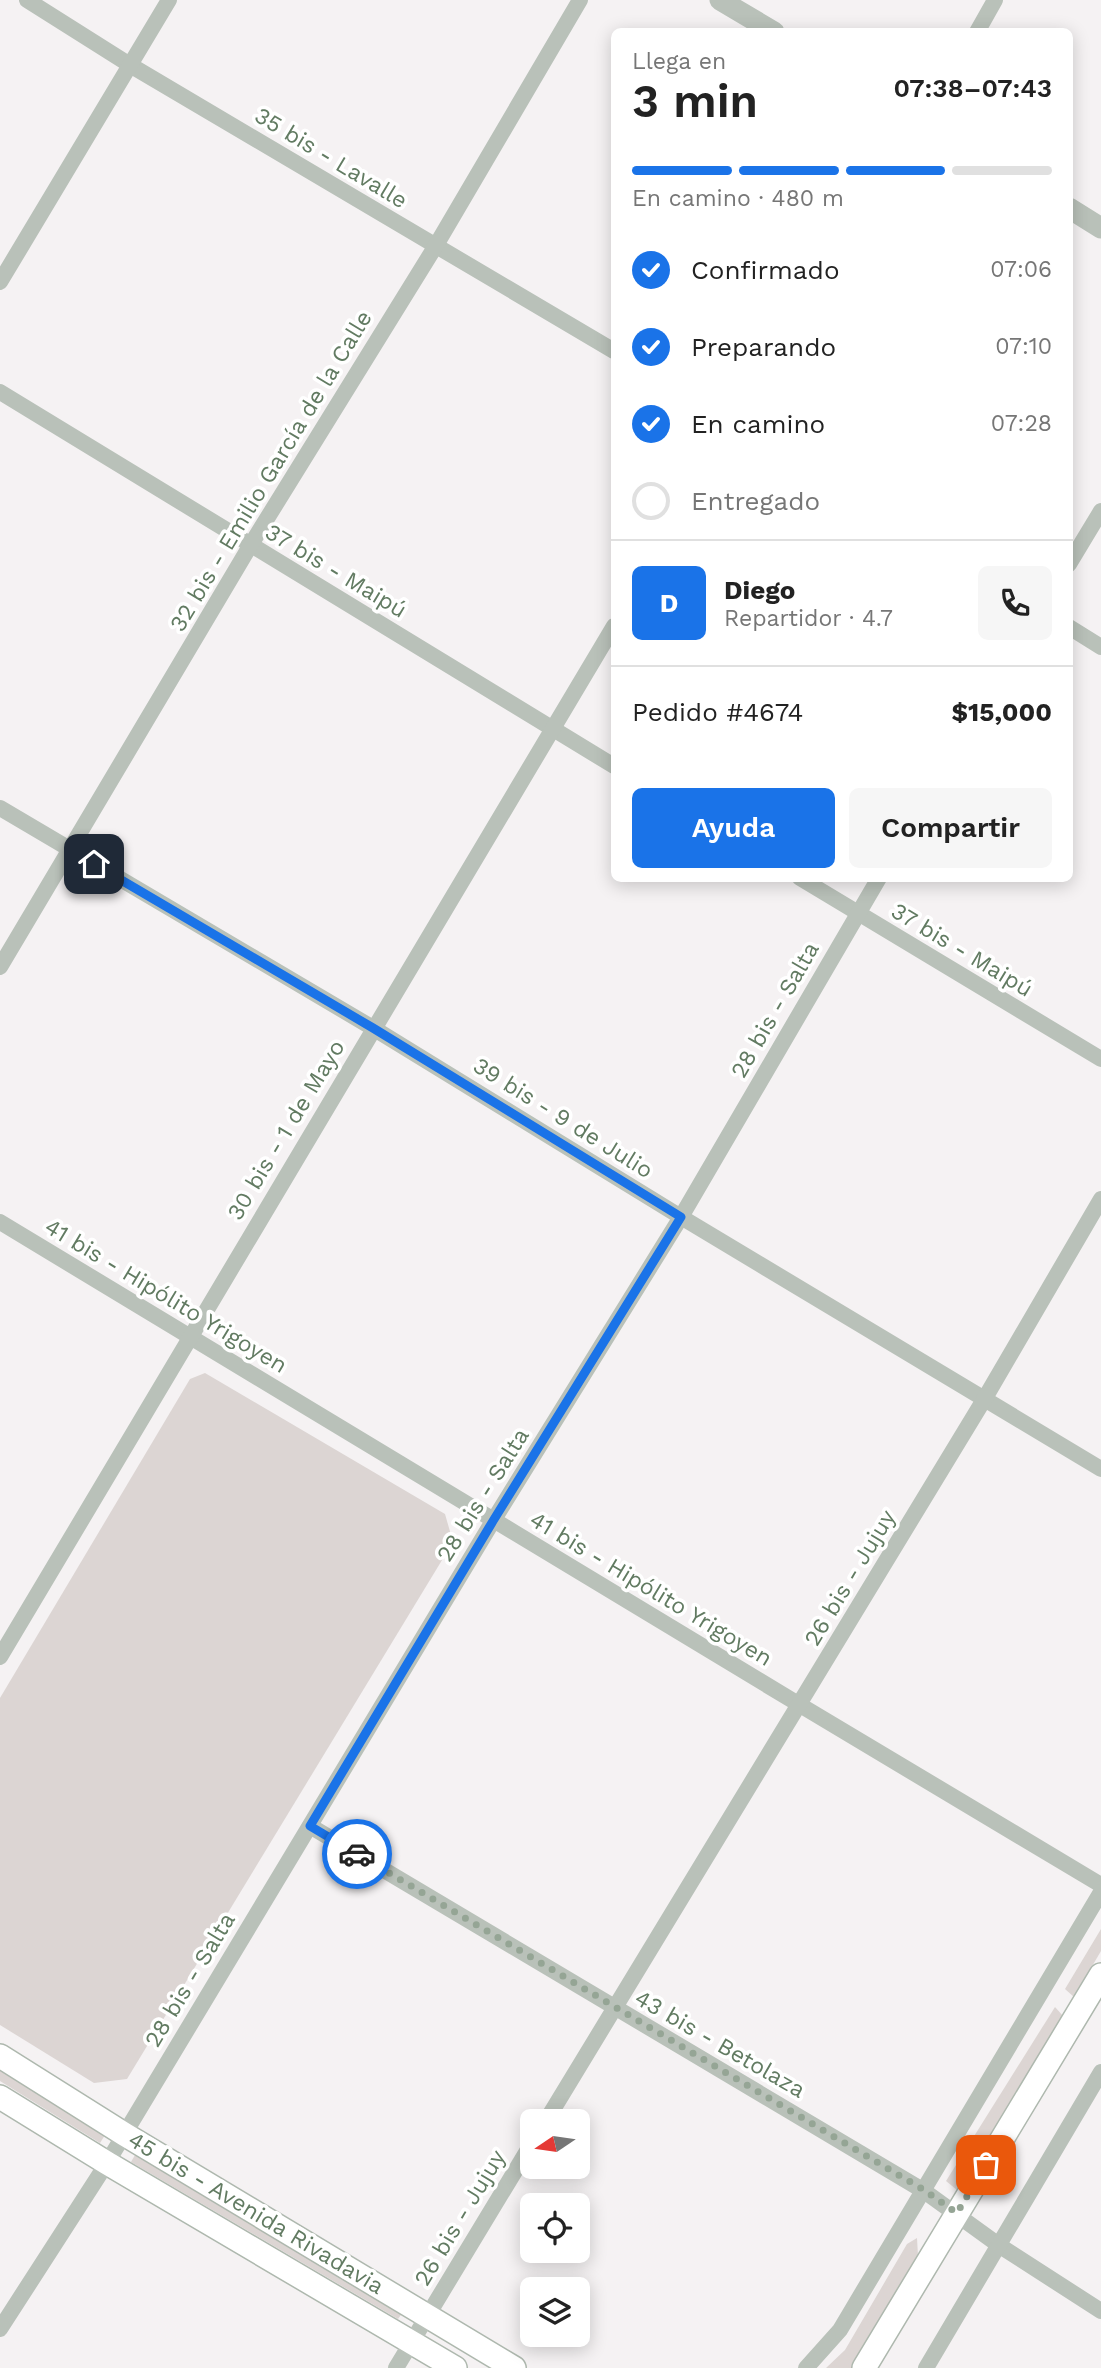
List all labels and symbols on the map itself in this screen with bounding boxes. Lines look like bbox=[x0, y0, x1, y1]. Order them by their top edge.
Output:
street label: 35 bis - Lavalle bbox=[250, 102, 412, 214]
street label: 32 bis - Emilio García de la Calle bbox=[164, 306, 378, 636]
street label: 37 bis - Maipú bbox=[261, 518, 411, 624]
pin bbox=[64, 834, 124, 894]
street label: 37 bis - Maipú bbox=[887, 897, 1037, 1003]
street label: 28 bis - Salta bbox=[725, 937, 825, 1083]
street label: 30 bis - 1 de Mayo bbox=[222, 1035, 350, 1225]
street label: 39 bis - 9 de Julio bbox=[468, 1052, 658, 1184]
street label: 41 bis - Hipólito Yrigoyen bbox=[40, 1213, 292, 1379]
street label: 28 bis - Salta bbox=[431, 1423, 535, 1567]
street label: 26 bis - Jujuy bbox=[799, 1505, 901, 1651]
street label: 41 bis - Hipólito Yrigoyen bbox=[525, 1506, 777, 1672]
courier bbox=[322, 1819, 392, 1889]
street label: 28 bis - Salta bbox=[139, 1908, 241, 2052]
street label: 43 bis - Betolaza bbox=[630, 1984, 810, 2104]
north arrow bbox=[520, 2109, 590, 2179]
street label: 45 bis - Avenida Rivadavia bbox=[123, 2126, 389, 2300]
pin bbox=[956, 2135, 1016, 2195]
street label: 26 bis - Jujuy bbox=[409, 2145, 511, 2291]

